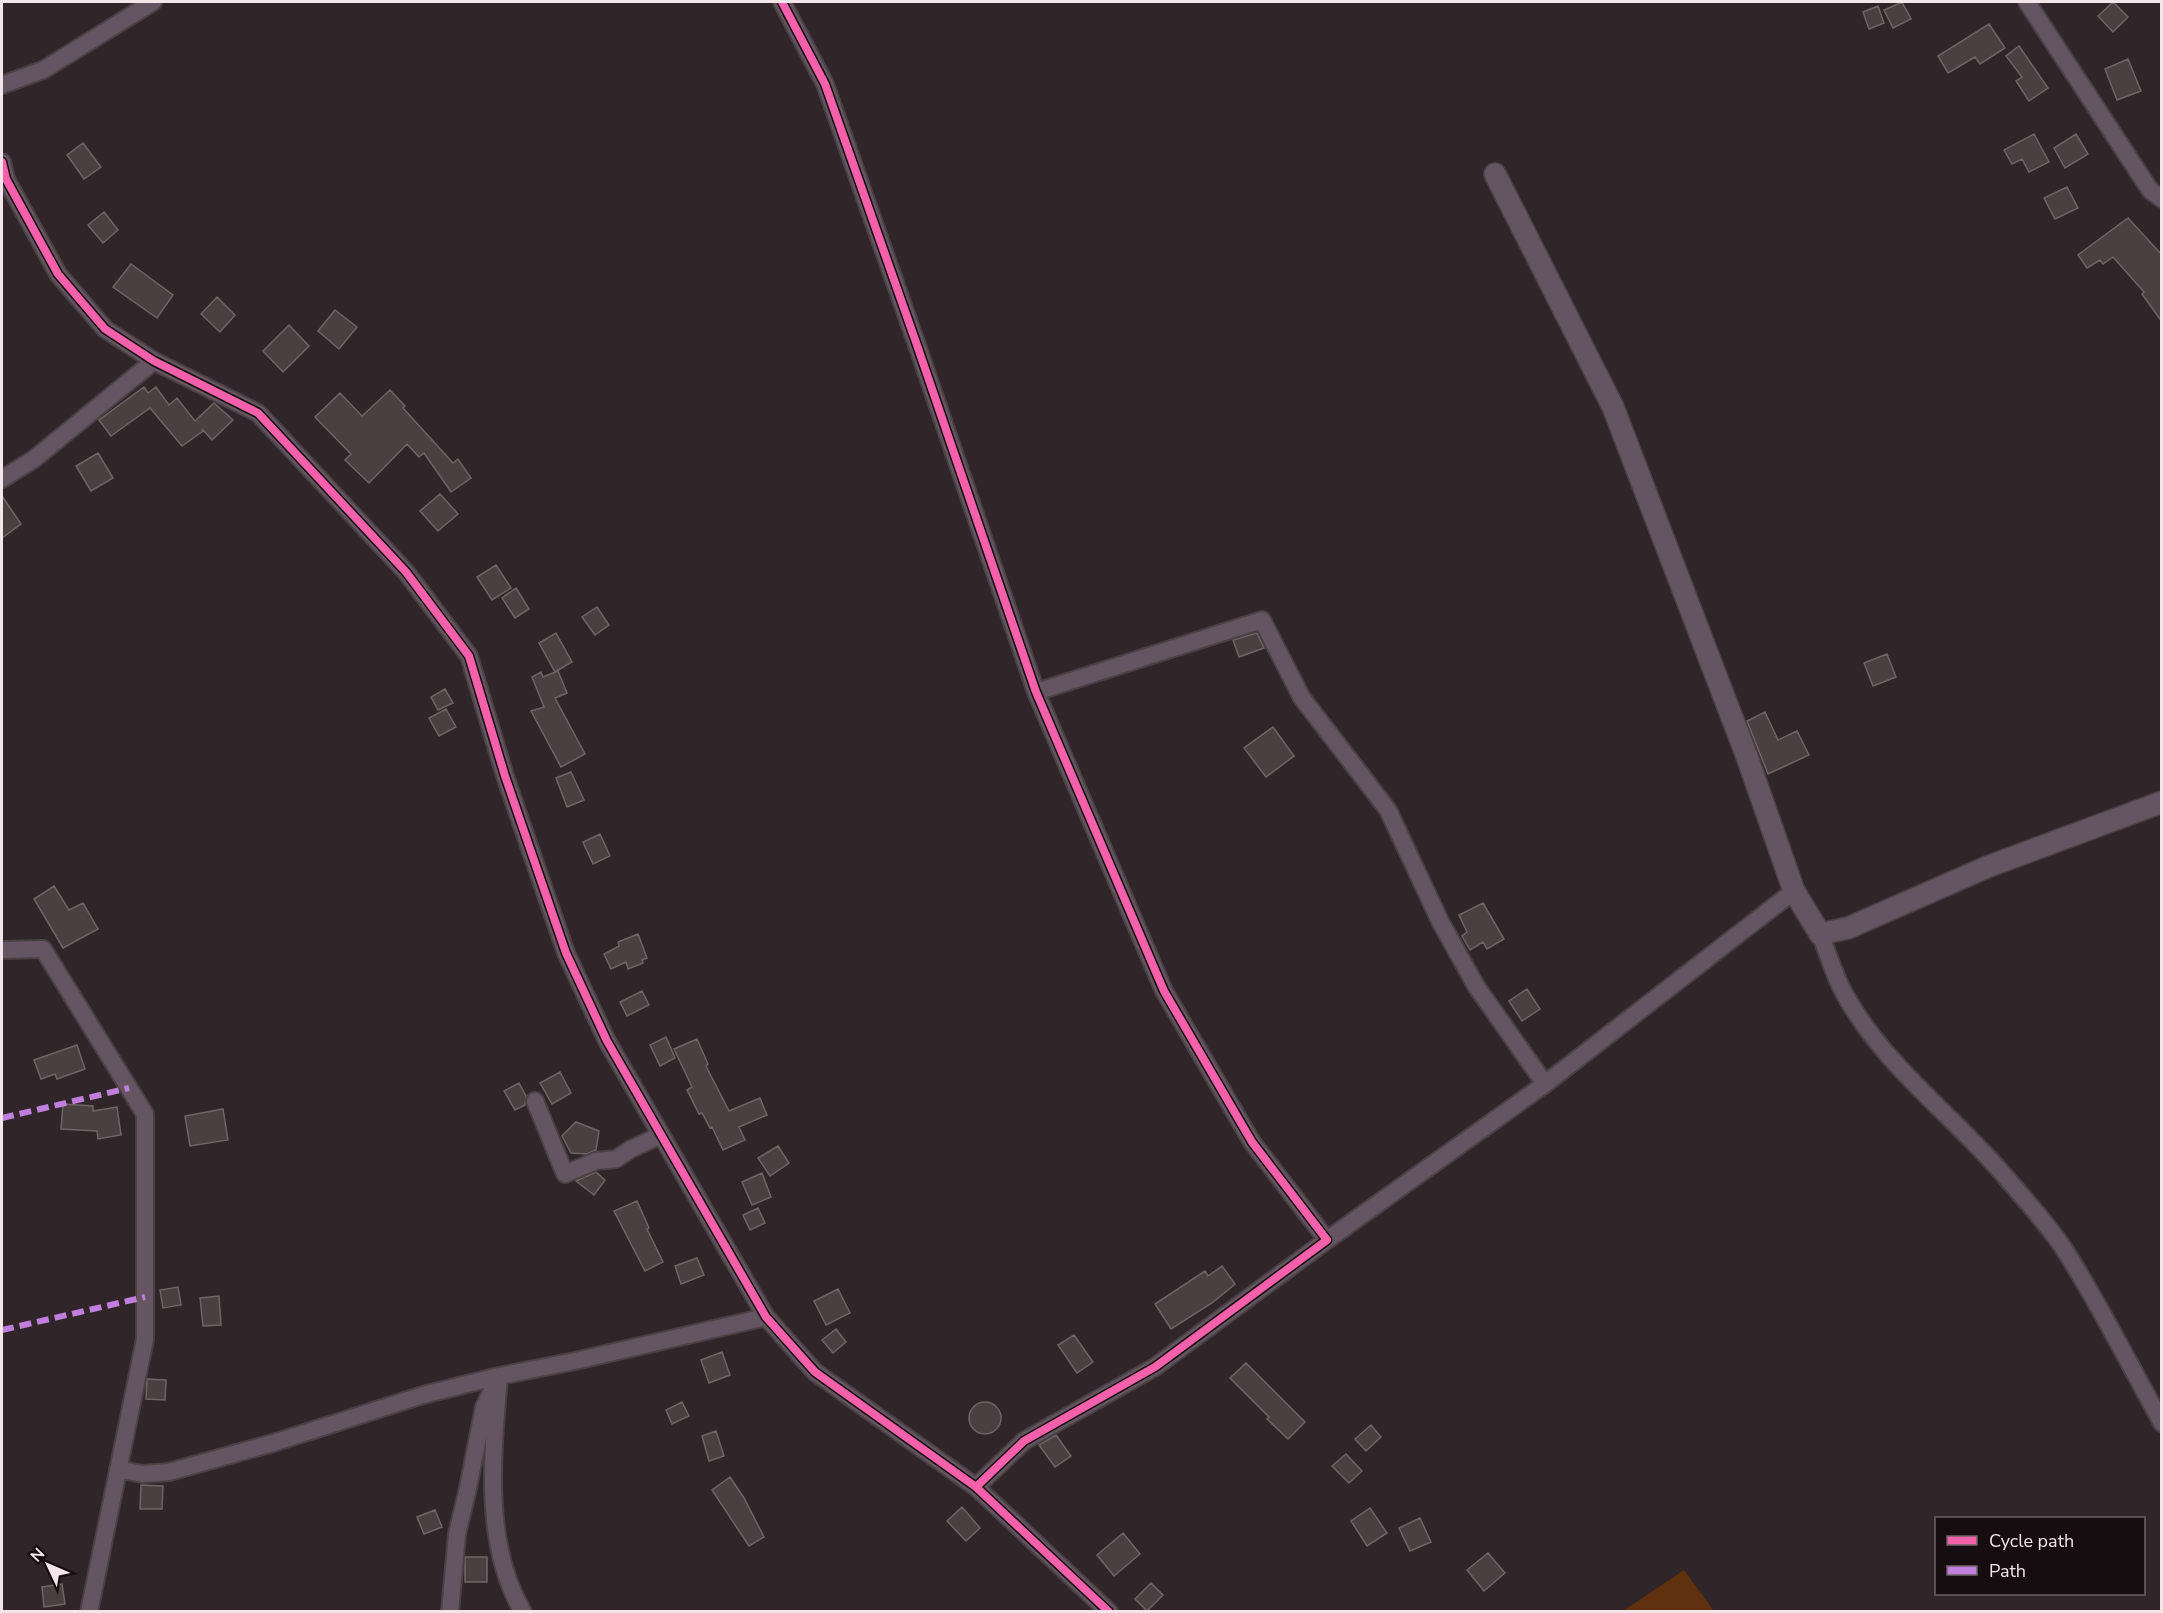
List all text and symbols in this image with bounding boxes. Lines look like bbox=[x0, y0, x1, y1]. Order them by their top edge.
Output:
legend bbox=[1935, 1517, 2145, 1595]
text: Cycle path bbox=[1989, 1529, 2074, 1553]
north arrow bbox=[18, 1535, 78, 1595]
text: N bbox=[26, 1543, 50, 1567]
text: Path bbox=[1989, 1559, 2026, 1583]

